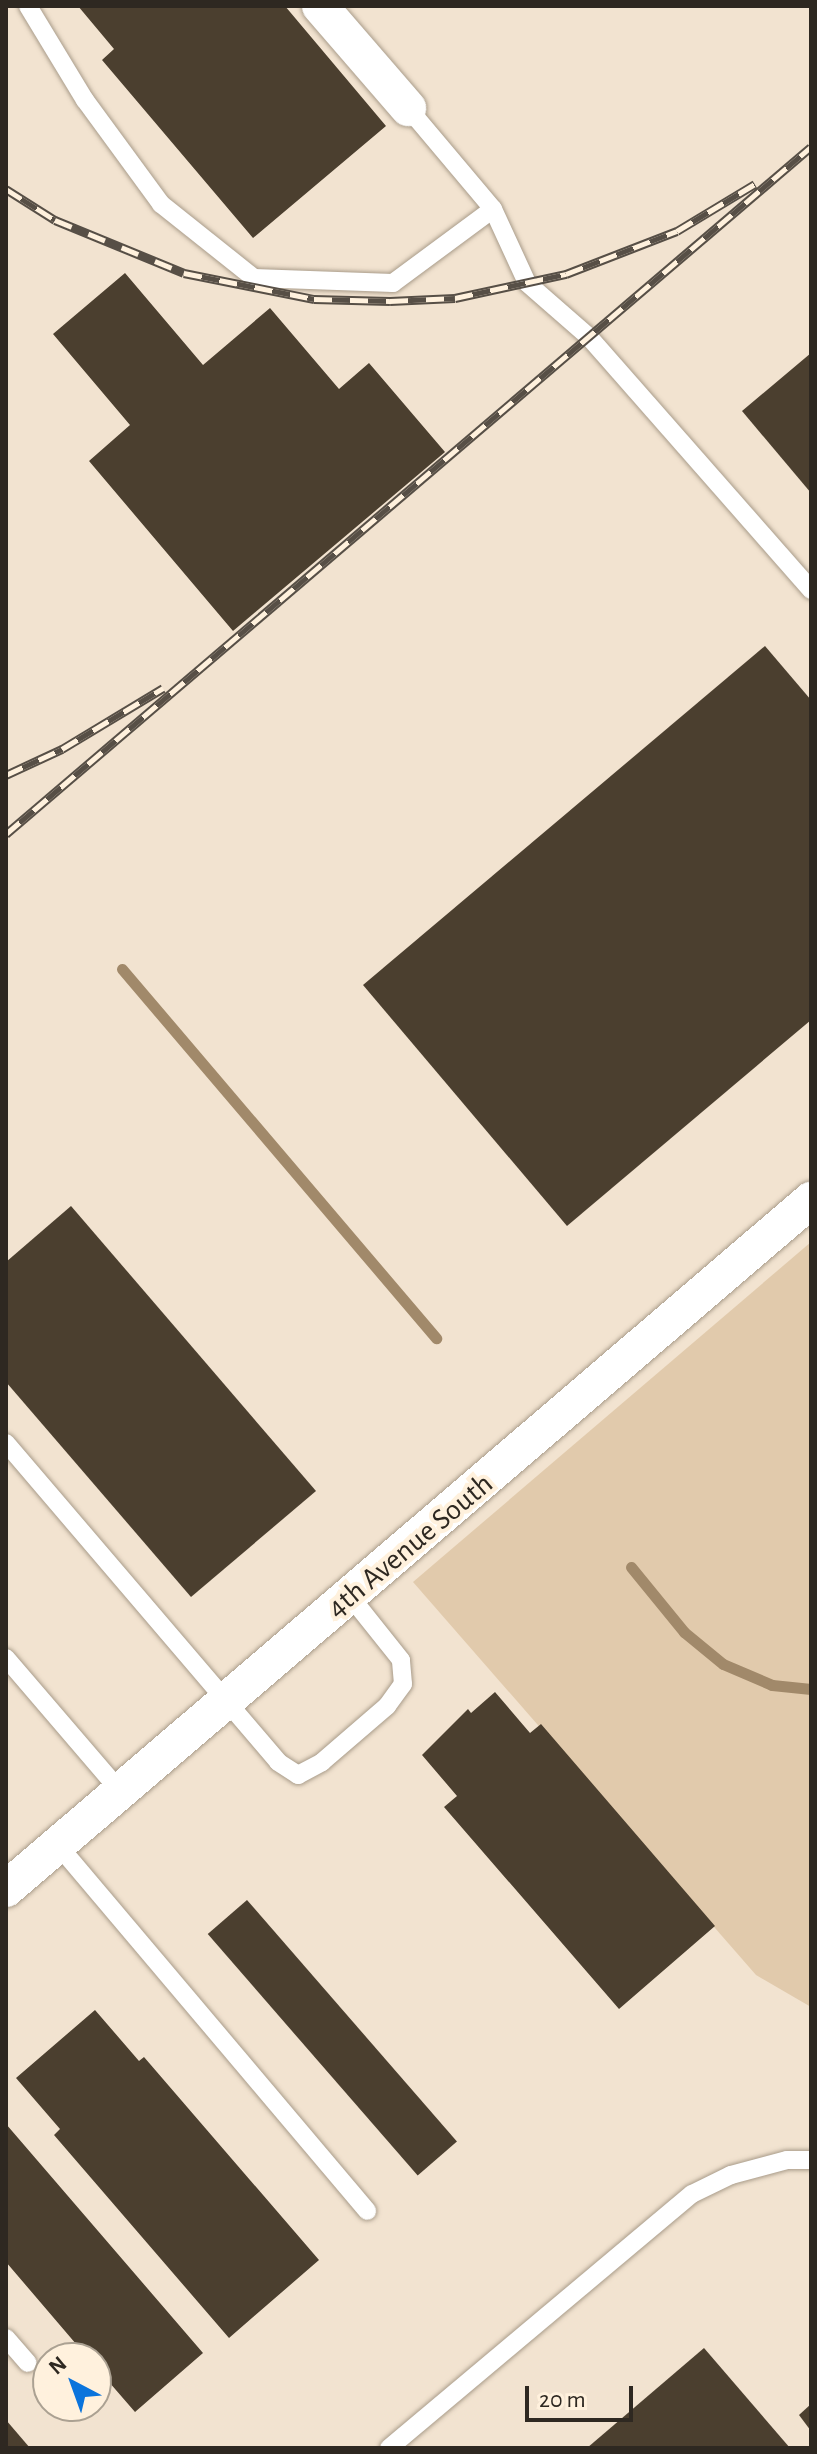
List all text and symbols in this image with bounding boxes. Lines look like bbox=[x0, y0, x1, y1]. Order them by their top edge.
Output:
street label: 4th Avenue South bbox=[320, 1466, 500, 1626]
north arrow bbox=[32, 2342, 112, 2422]
text: N bbox=[45, 2352, 71, 2379]
scale bar bbox=[529, 2370, 637, 2420]
text: 20 m bbox=[539, 2388, 586, 2412]

